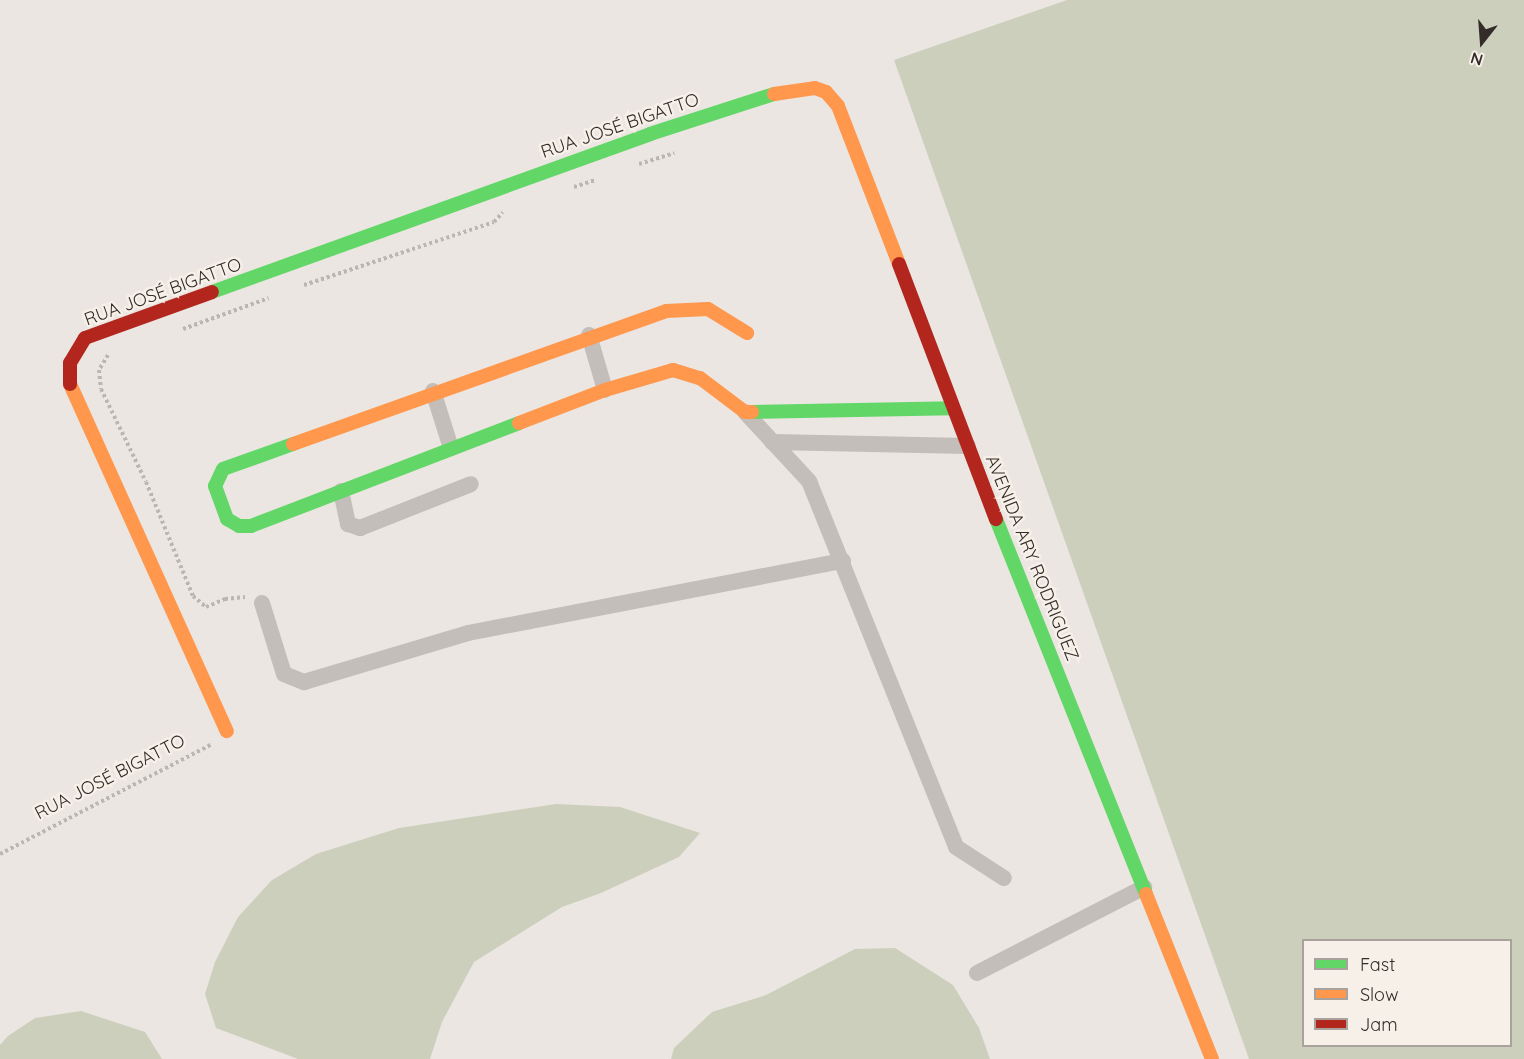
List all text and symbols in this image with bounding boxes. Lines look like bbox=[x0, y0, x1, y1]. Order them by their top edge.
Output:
north arrow bbox=[1452, 12, 1512, 72]
text: N bbox=[1468, 48, 1485, 70]
street label: RUA JOSÉ BIGATTO bbox=[538, 89, 702, 163]
street label: RUA JOSÉ BIGATTO bbox=[81, 254, 245, 330]
street label: AVENIDA ARY RODRIGUEZ bbox=[981, 452, 1083, 664]
street label: RUA JOSÉ BIGATTO bbox=[31, 730, 189, 824]
legend bbox=[1302, 939, 1512, 1047]
text: Fast bbox=[1360, 953, 1395, 976]
text: Slow bbox=[1360, 983, 1398, 1006]
text: Jam bbox=[1360, 1013, 1398, 1036]

